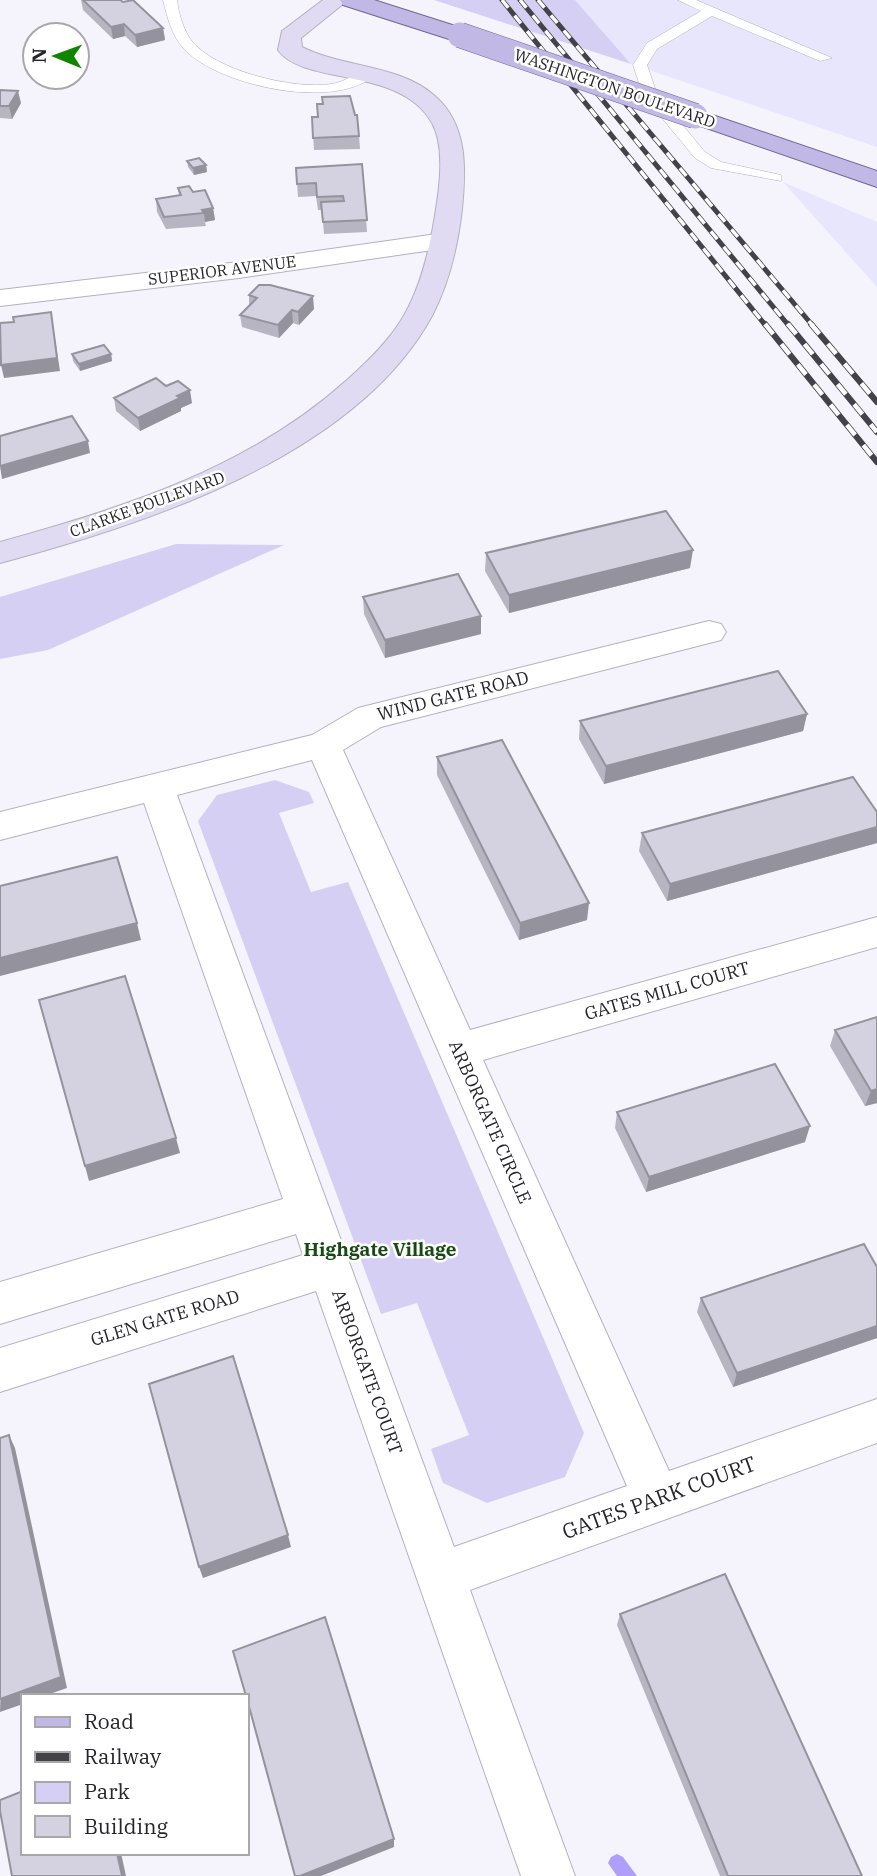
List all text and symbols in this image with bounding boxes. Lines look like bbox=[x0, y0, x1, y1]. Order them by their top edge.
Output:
north arrow bbox=[21, 21, 91, 91]
street label: WASHINGTON BOULEVARD bbox=[512, 44, 718, 132]
text: N bbox=[27, 48, 51, 63]
street label: SUPERIOR AVENUE bbox=[147, 251, 297, 289]
street label: CLARKE BOULEVARD bbox=[67, 467, 227, 541]
street label: WIND GATE ROAD bbox=[375, 666, 531, 725]
street label: GATES MILL COURT bbox=[582, 956, 752, 1025]
street label: ARBORGATE CIRCLE bbox=[444, 1036, 537, 1207]
district label: Highgate Village bbox=[304, 1237, 457, 1261]
street label: GLEN GATE ROAD bbox=[88, 1284, 242, 1351]
street label: ARBORGATE COURT bbox=[327, 1286, 408, 1458]
street label: GATES PARK COURT bbox=[558, 1449, 759, 1545]
legend bbox=[21, 1694, 248, 1855]
text: Road bbox=[84, 1707, 134, 1735]
text: Railway bbox=[84, 1742, 162, 1770]
text: Park bbox=[84, 1777, 131, 1805]
text: Building bbox=[84, 1812, 169, 1840]

